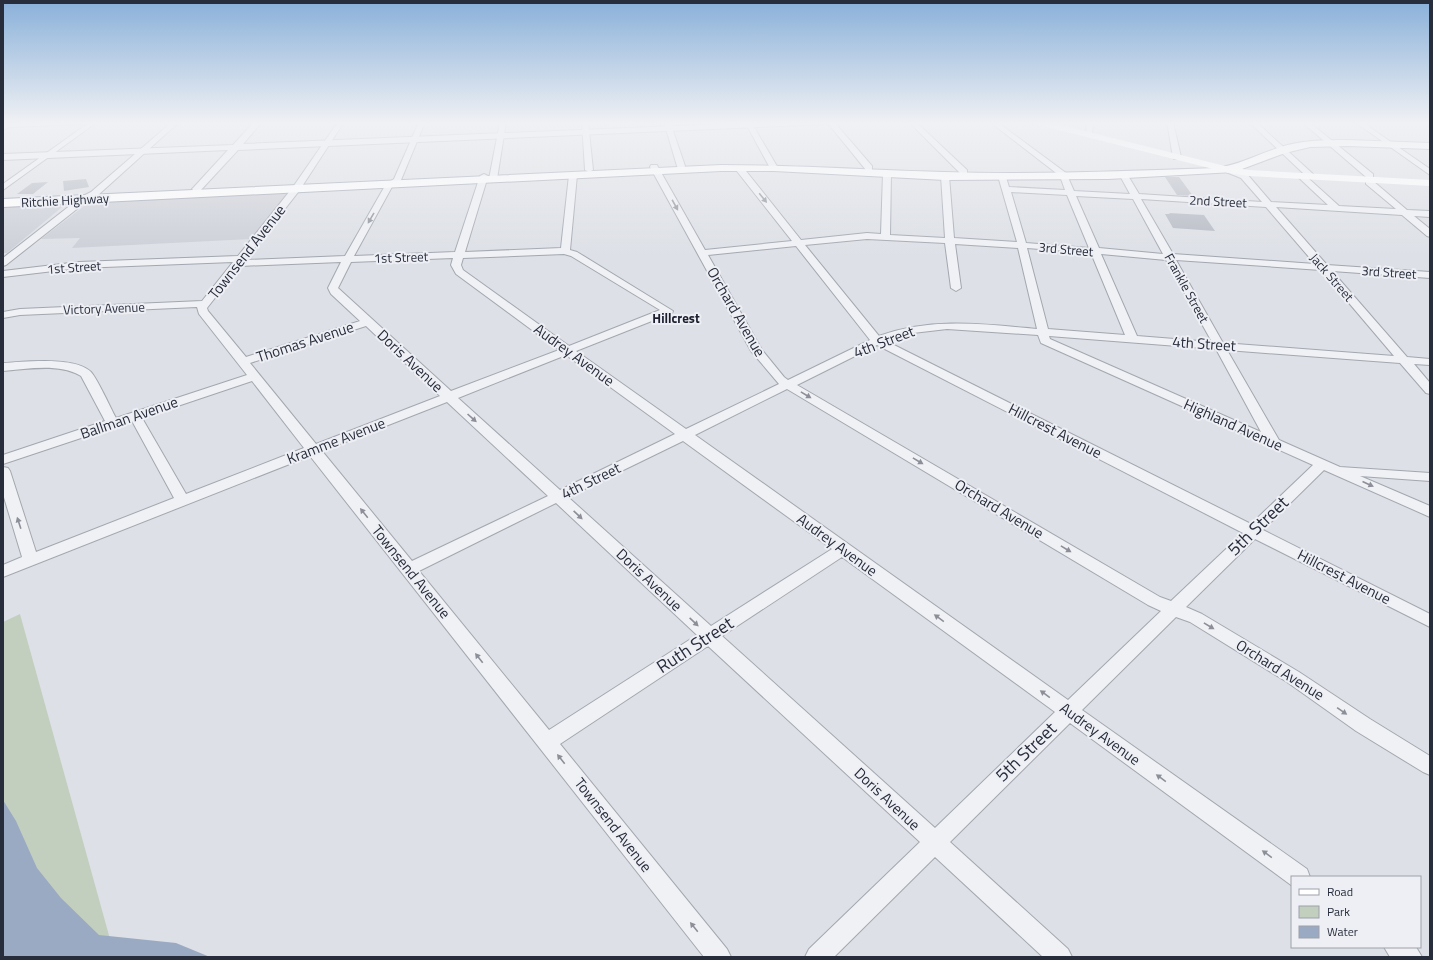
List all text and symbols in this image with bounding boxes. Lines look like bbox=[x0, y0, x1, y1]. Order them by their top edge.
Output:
street label: Ritchie Highway bbox=[20, 188, 110, 212]
street label: 2nd Street bbox=[1189, 190, 1248, 213]
one-way arrow bbox=[759, 193, 768, 204]
street label: Townsend Avenue bbox=[202, 199, 291, 304]
one-way arrow bbox=[672, 199, 679, 211]
one-way arrow bbox=[367, 212, 374, 224]
street label: 3rd Street bbox=[1038, 237, 1095, 261]
street label: 1st Street bbox=[374, 246, 429, 268]
street label: Jack Street bbox=[1305, 248, 1359, 306]
street label: Frankle Street bbox=[1160, 250, 1215, 327]
street label: 1st Street bbox=[46, 255, 102, 279]
street label: 3rd Street bbox=[1361, 260, 1417, 284]
street label: Orchard Avenue bbox=[701, 263, 771, 361]
street label: Victory Avenue bbox=[63, 297, 145, 319]
district label: Hillcrest bbox=[652, 308, 700, 328]
street label: Thomas Avenue bbox=[253, 315, 356, 368]
street label: Audrey Avenue bbox=[529, 317, 619, 392]
street label: 4th Street bbox=[850, 319, 918, 364]
street label: Doris Avenue bbox=[372, 324, 449, 397]
street label: 4th Street bbox=[1171, 330, 1237, 357]
street label: Ballman Avenue bbox=[77, 390, 181, 445]
one-way arrow bbox=[800, 392, 812, 399]
street label: Highland Avenue bbox=[1180, 392, 1286, 457]
street label: Hillcrest Avenue bbox=[1005, 397, 1106, 464]
street label: Kramme Avenue bbox=[283, 411, 389, 470]
one-way arrow bbox=[466, 413, 477, 422]
street label: 4th Street bbox=[557, 456, 625, 505]
one-way arrow bbox=[912, 458, 924, 465]
street label: Orchard Avenue bbox=[950, 473, 1048, 544]
one-way arrow bbox=[1362, 482, 1374, 488]
street label: 5th Street bbox=[1221, 489, 1295, 562]
one-way arrow bbox=[359, 507, 368, 518]
street label: Audrey Avenue bbox=[792, 507, 882, 582]
one-way arrow bbox=[573, 510, 583, 520]
one-way arrow bbox=[16, 517, 22, 529]
street label: Townsend Avenue bbox=[366, 520, 456, 623]
street label: Doris Avenue bbox=[611, 543, 688, 616]
street label: Hillcrest Avenue bbox=[1294, 543, 1395, 610]
one-way arrow bbox=[1061, 545, 1071, 553]
street label: Ruth Street bbox=[651, 609, 739, 680]
one-way arrow bbox=[934, 614, 944, 622]
one-way arrow bbox=[689, 617, 699, 626]
one-way arrow bbox=[1203, 622, 1215, 629]
street label: Orchard Avenue bbox=[1232, 633, 1329, 706]
one-way arrow bbox=[475, 653, 484, 664]
one-way arrow bbox=[1039, 690, 1050, 698]
street label: Audrey Avenue bbox=[1055, 696, 1145, 771]
one-way arrow bbox=[1337, 706, 1347, 714]
street label: 5th Street bbox=[989, 715, 1063, 788]
one-way arrow bbox=[557, 754, 565, 765]
street label: Doris Avenue bbox=[849, 762, 926, 835]
street label: Townsend Avenue bbox=[569, 772, 658, 877]
one-way arrow bbox=[1156, 774, 1167, 782]
one-way arrow bbox=[1262, 850, 1272, 858]
legend bbox=[1291, 876, 1421, 948]
text: Road bbox=[1327, 882, 1353, 901]
text: Park bbox=[1327, 902, 1350, 921]
one-way arrow bbox=[690, 921, 699, 932]
text: Water bbox=[1327, 922, 1358, 941]

